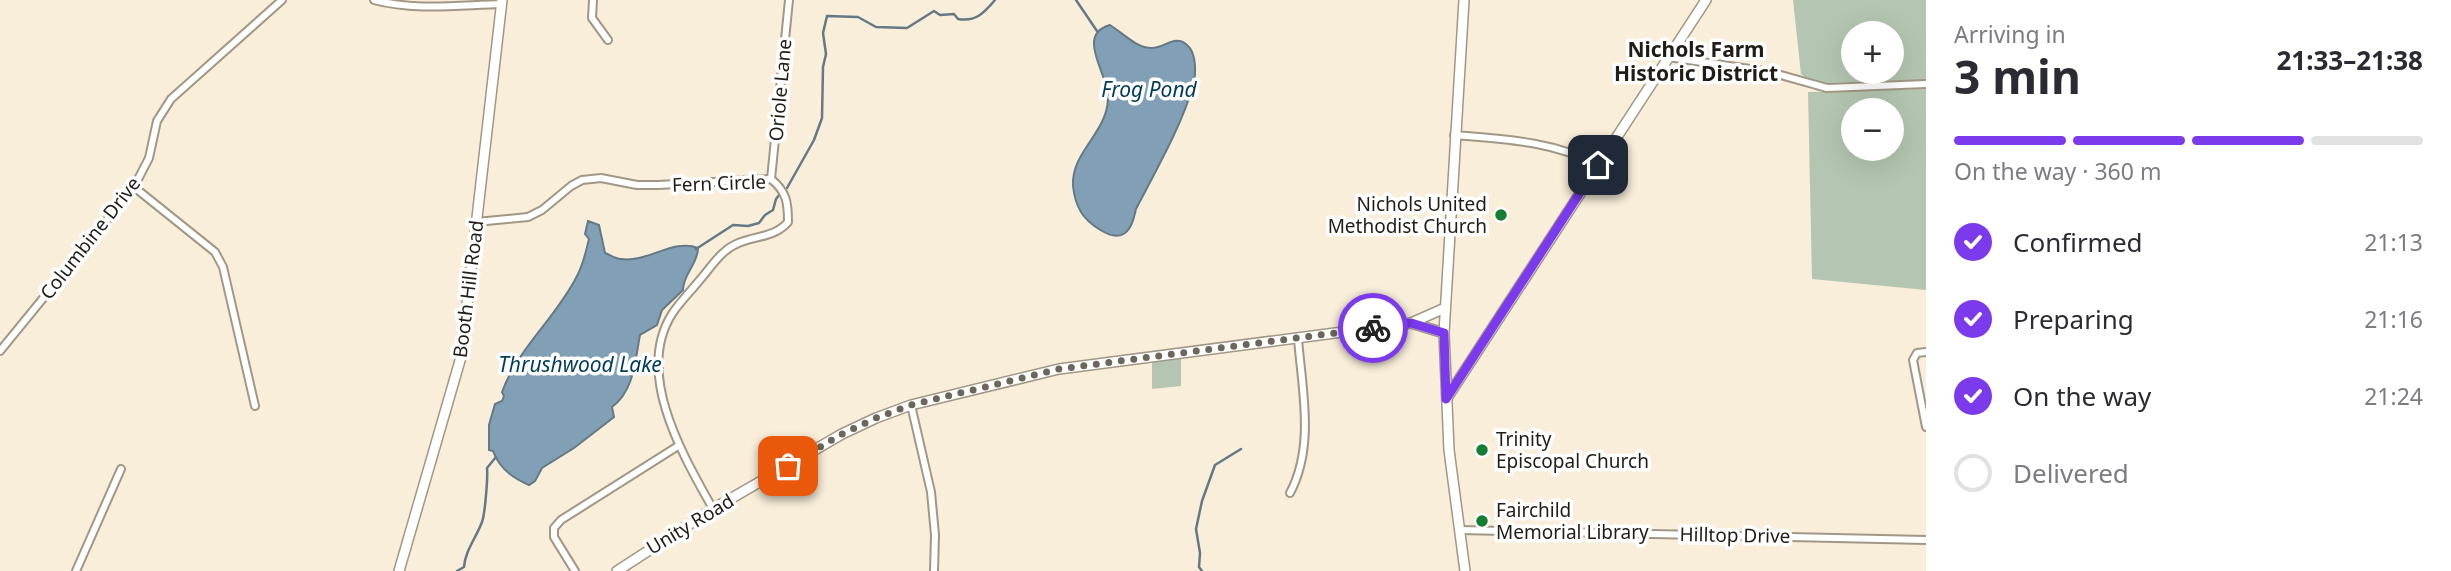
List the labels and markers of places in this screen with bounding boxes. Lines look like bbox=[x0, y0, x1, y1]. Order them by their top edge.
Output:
pin bbox=[1568, 135, 1628, 195]
place label: Nichols United Methodist Church bbox=[1328, 191, 1487, 239]
marker: Nichols United Methodist Church bbox=[1493, 207, 1509, 223]
place label: Trinity Episcopal Church bbox=[1496, 426, 1649, 474]
pin bbox=[758, 436, 818, 496]
marker: Trinity Episcopal Church bbox=[1474, 442, 1490, 458]
place label: Fairchild Memorial Library bbox=[1496, 497, 1649, 545]
marker: Fairchild Memorial Library bbox=[1474, 513, 1490, 529]

